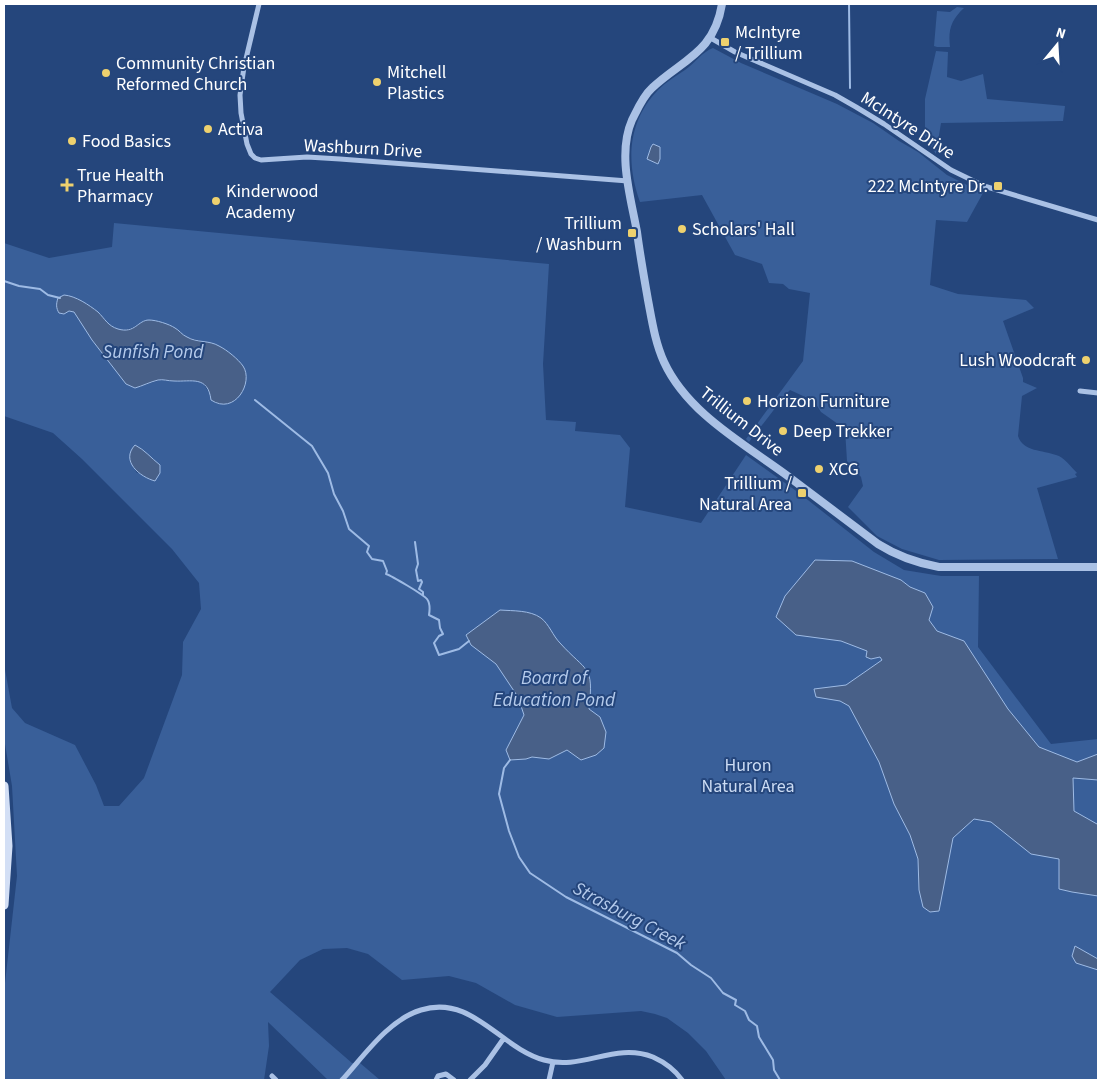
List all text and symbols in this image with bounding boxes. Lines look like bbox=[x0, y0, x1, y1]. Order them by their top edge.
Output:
place label: McIntyre / Trillium bbox=[735, 20, 803, 66]
north arrow bbox=[1032, 20, 1082, 70]
text: N bbox=[1053, 23, 1068, 45]
marker: McIntyre / Trillium bbox=[719, 36, 731, 48]
place label: Community Christian Reformed Church bbox=[116, 51, 275, 97]
place label: Mitchell Plastics bbox=[387, 60, 446, 106]
marker: Community Christian Reformed Church bbox=[100, 67, 112, 79]
marker: Mitchell Plastics bbox=[371, 76, 383, 88]
street label: McIntyre Drive bbox=[856, 86, 960, 165]
place label: Activa bbox=[218, 117, 263, 142]
marker: Activa bbox=[202, 123, 214, 135]
place label: Food Basics bbox=[82, 129, 171, 154]
street label: Washburn Drive bbox=[303, 133, 423, 164]
marker: Food Basics bbox=[66, 135, 78, 147]
place label: True Health Pharmacy bbox=[77, 163, 164, 209]
place label: 222 McIntyre Dr. bbox=[868, 174, 988, 199]
marker: True Health Pharmacy bbox=[61, 179, 73, 191]
place label: Kinderwood Academy bbox=[226, 179, 319, 225]
marker: 222 McIntyre Dr. bbox=[992, 180, 1004, 192]
marker: Kinderwood Academy bbox=[210, 195, 222, 207]
place label: Trillium / Washburn bbox=[536, 211, 622, 257]
place label: Scholars' Hall bbox=[692, 217, 795, 242]
marker: Scholars' Hall bbox=[676, 223, 688, 235]
marker: Trillium / Washburn bbox=[626, 227, 638, 239]
water label: Sunfish Pond bbox=[103, 339, 204, 366]
place label: Lush Woodcraft bbox=[959, 348, 1076, 373]
marker: Lush Woodcraft bbox=[1080, 354, 1092, 366]
street label: Trillium Drive bbox=[694, 381, 789, 462]
place label: Horizon Furniture bbox=[757, 389, 890, 414]
marker: Horizon Furniture bbox=[741, 395, 753, 407]
place label: Deep Trekker bbox=[793, 419, 893, 444]
marker: Deep Trekker bbox=[777, 425, 789, 437]
place label: XCG bbox=[829, 457, 859, 482]
marker: XCG bbox=[813, 463, 825, 475]
place label: Trillium / Natural Area bbox=[699, 471, 793, 517]
marker: Trillium / Natural Area bbox=[796, 487, 808, 499]
water label: Board of Education Pond bbox=[493, 665, 616, 714]
park label: Huron Natural Area bbox=[701, 753, 795, 799]
water label: Strasburg Creek bbox=[568, 875, 691, 958]

